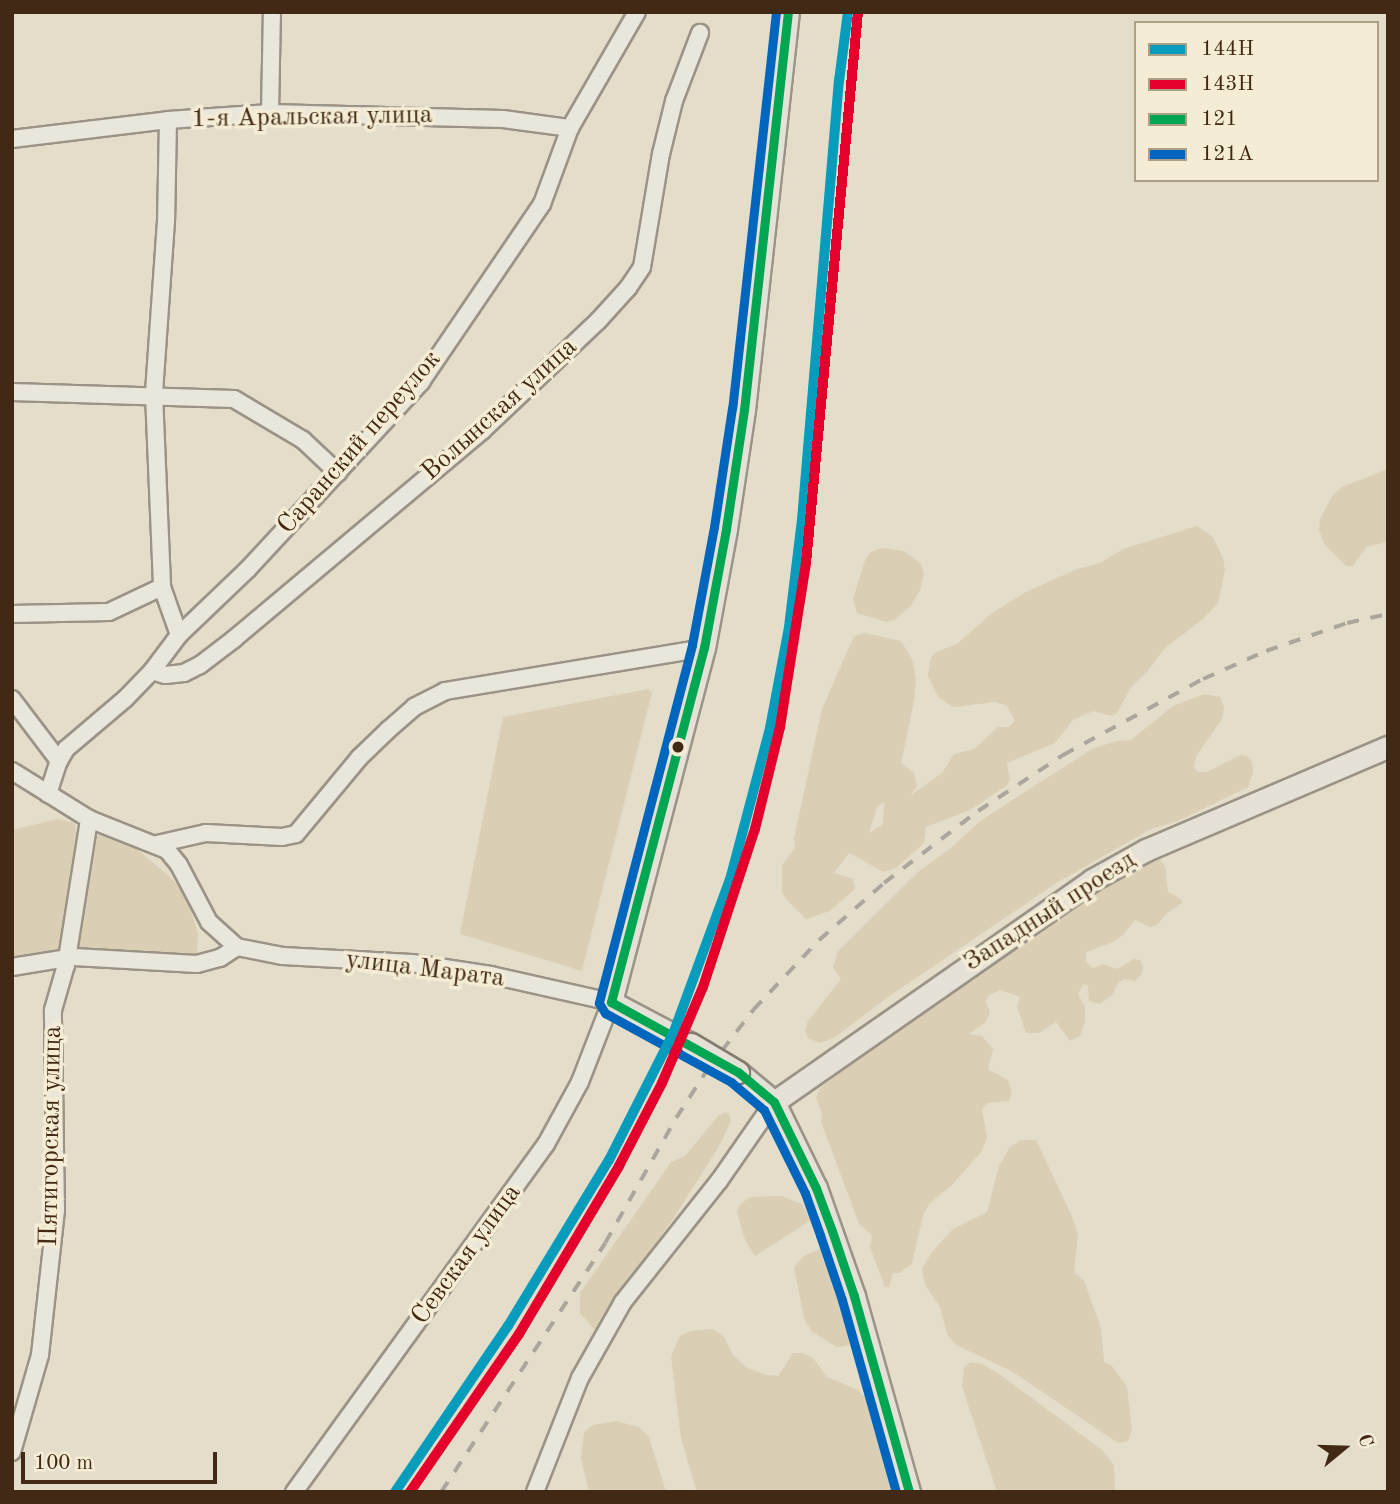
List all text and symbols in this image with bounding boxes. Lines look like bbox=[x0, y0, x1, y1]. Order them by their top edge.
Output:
legend bbox=[1134, 21, 1379, 182]
text: 144Н bbox=[1201, 39, 1254, 60]
text: 143Н bbox=[1201, 74, 1254, 95]
street label: 1-я Аральская улица bbox=[191, 100, 433, 136]
text: 121 bbox=[1201, 109, 1238, 130]
text: 121А bbox=[1201, 144, 1254, 165]
street label: Волынская улица bbox=[416, 332, 584, 488]
street label: Саранский переулок bbox=[272, 345, 448, 541]
unlabelled marker bbox=[671, 740, 685, 754]
street label: Западный проезд bbox=[958, 845, 1142, 979]
street label: улица Марата bbox=[344, 945, 506, 995]
street label: Пятигорская улица bbox=[34, 1025, 70, 1247]
street label: Севская улица bbox=[405, 1179, 529, 1331]
north arrow bbox=[1309, 1413, 1379, 1483]
text: С bbox=[1353, 1432, 1375, 1450]
scale bar bbox=[24, 1438, 220, 1482]
text: 100 m bbox=[34, 1453, 93, 1474]

